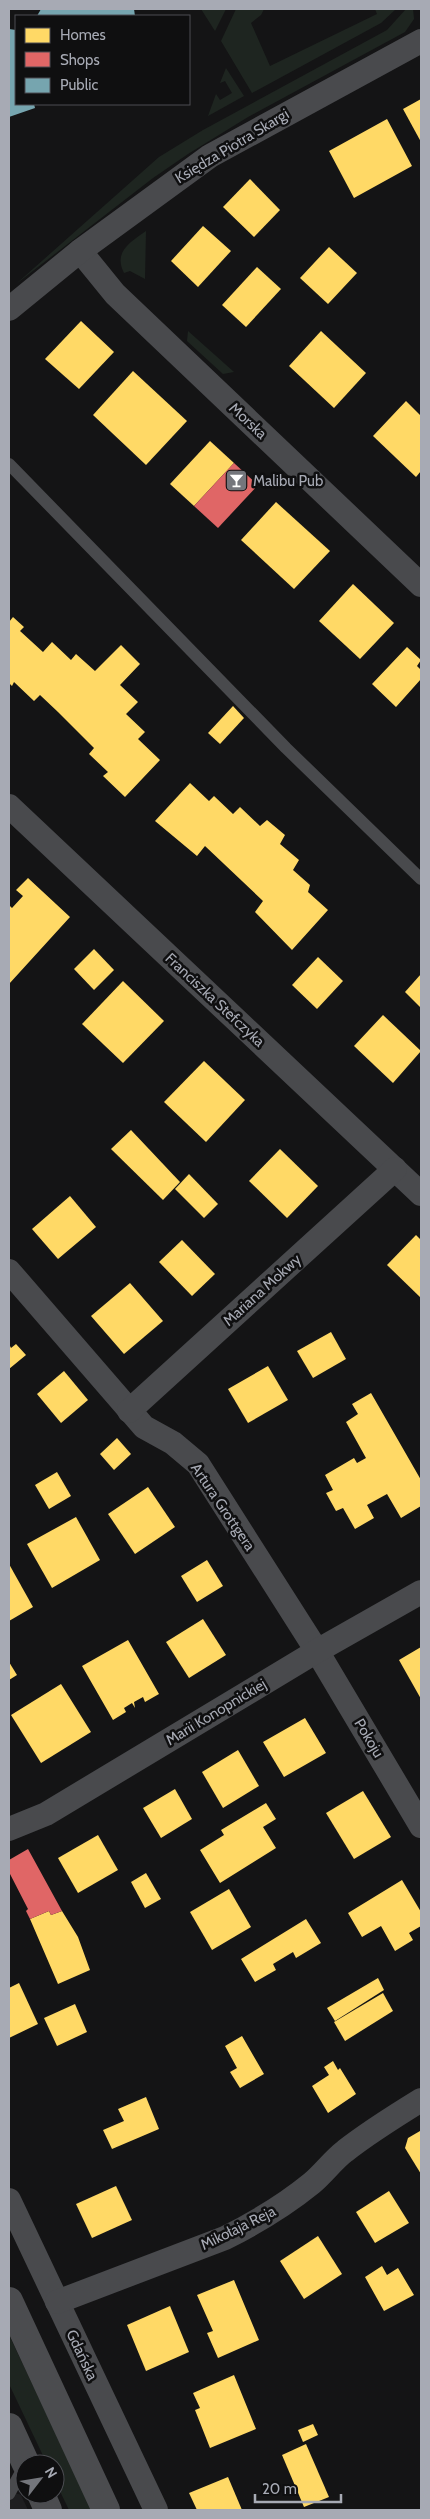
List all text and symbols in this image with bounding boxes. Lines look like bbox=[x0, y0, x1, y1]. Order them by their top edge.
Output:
legend bbox=[15, 15, 190, 105]
text: Homes bbox=[60, 26, 106, 44]
text: Shops bbox=[60, 51, 100, 69]
text: Public bbox=[60, 76, 98, 94]
street label: Księdza Piotra Skargi bbox=[172, 105, 292, 187]
street label: Morska bbox=[225, 399, 271, 443]
bar icon: Malibu Pub bbox=[225, 469, 249, 493]
place label: Malibu Pub bbox=[253, 472, 323, 490]
street label: Franciszka Stefczyka bbox=[162, 949, 269, 1051]
street label: Mariana Mokwy bbox=[219, 1250, 305, 1330]
street label: Artura Grottgera bbox=[187, 1460, 259, 1555]
street label: Marii Konopnickiej bbox=[162, 1675, 270, 1749]
street label: Pokoju bbox=[350, 1715, 388, 1761]
street label: Mikołaja Reja bbox=[198, 2202, 279, 2254]
street label: Gdańska bbox=[62, 2327, 102, 2384]
north arrow bbox=[15, 2454, 65, 2504]
text: N bbox=[41, 2463, 61, 2481]
scale bar bbox=[255, 2472, 341, 2504]
text: 20 m bbox=[262, 2480, 297, 2498]

